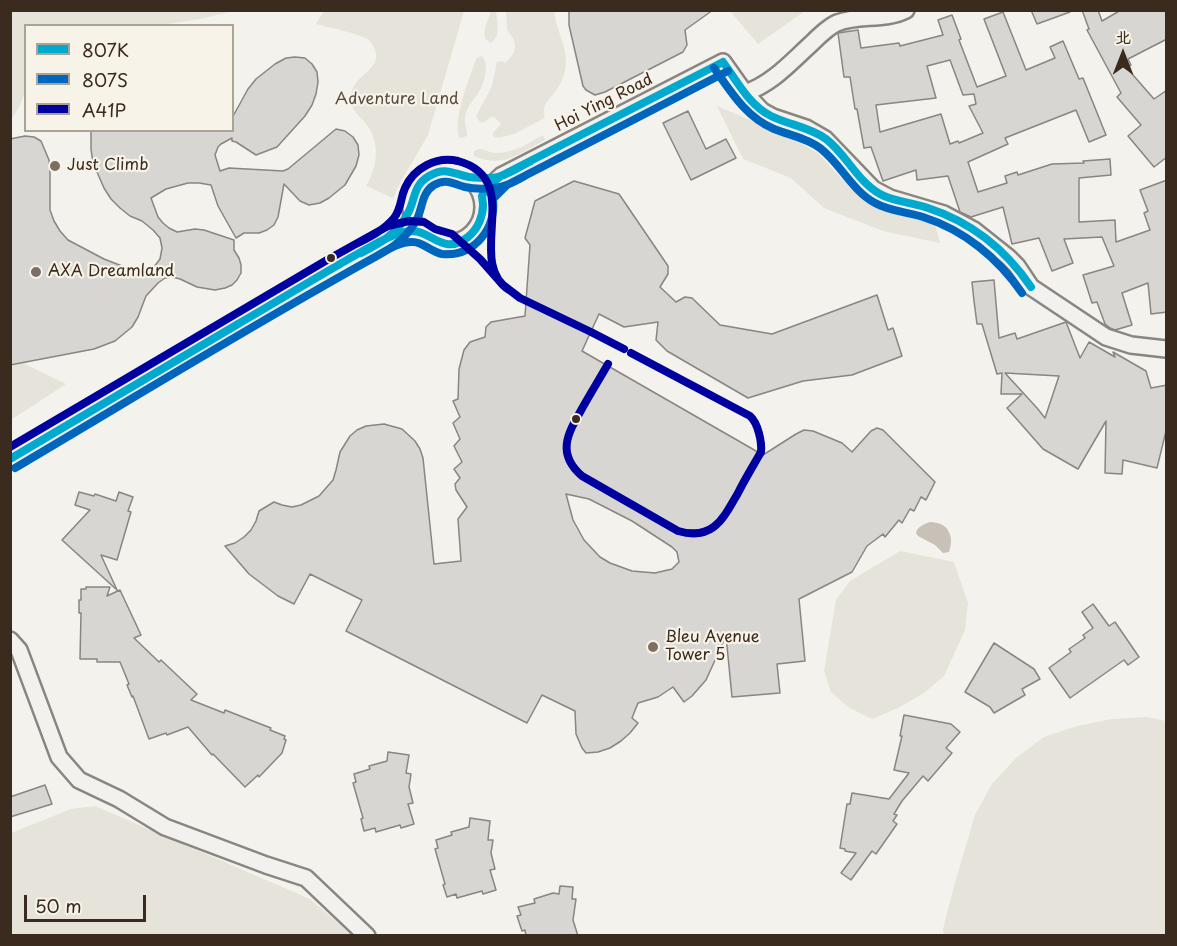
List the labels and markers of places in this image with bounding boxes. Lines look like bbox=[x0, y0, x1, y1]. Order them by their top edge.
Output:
place label: Just Climb bbox=[67, 156, 148, 176]
marker: Just Climb bbox=[48, 159, 62, 173]
unlabelled marker bbox=[325, 252, 337, 264]
place label: AXA Dreamland bbox=[48, 262, 174, 282]
marker: AXA Dreamland bbox=[29, 265, 43, 279]
unlabelled marker bbox=[570, 413, 582, 425]
place label: Bleu Avenue Tower 5 bbox=[665, 628, 760, 666]
marker: Bleu Avenue Tower 5 bbox=[646, 640, 660, 654]

